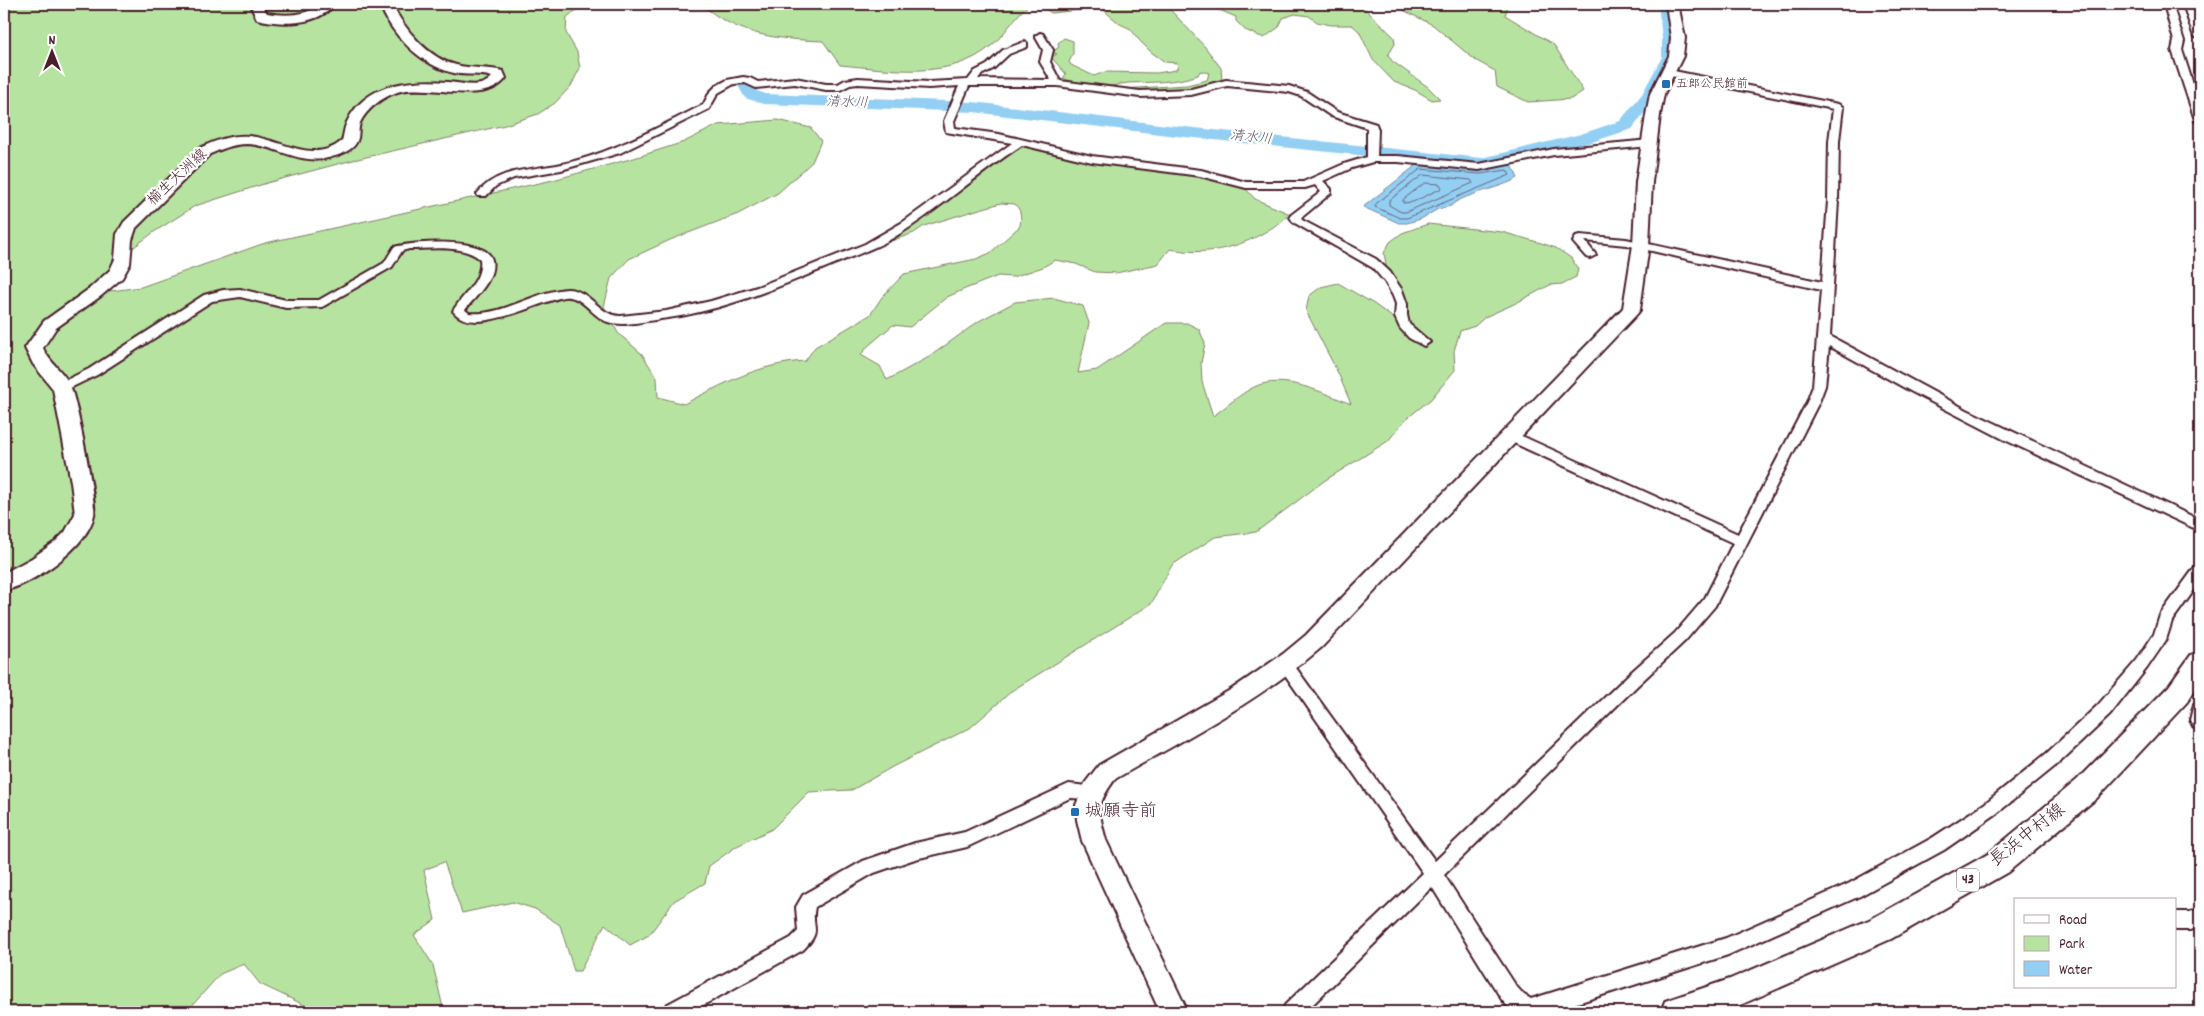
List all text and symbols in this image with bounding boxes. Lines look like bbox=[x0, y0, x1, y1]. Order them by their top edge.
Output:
north arrow bbox=[28, 28, 78, 78]
text: N bbox=[49, 31, 56, 51]
place label: 五郎公民館前 bbox=[1676, 76, 1748, 93]
marker: 五郎公民館前 bbox=[1660, 78, 1672, 90]
water label: 清水川 bbox=[826, 92, 868, 114]
water label: 清水川 bbox=[1229, 126, 1273, 150]
street label: 櫛生大洲線 bbox=[143, 144, 213, 212]
street label: 長浜中村線 bbox=[1985, 798, 2071, 874]
place label: 城願寺前 bbox=[1085, 800, 1157, 825]
marker: 城願寺前 bbox=[1069, 806, 1081, 818]
road number: 43 bbox=[1957, 868, 1979, 892]
legend bbox=[2014, 898, 2176, 988]
text: Road bbox=[2059, 910, 2087, 932]
text: Park bbox=[2059, 934, 2085, 956]
text: Water bbox=[2059, 960, 2093, 982]

